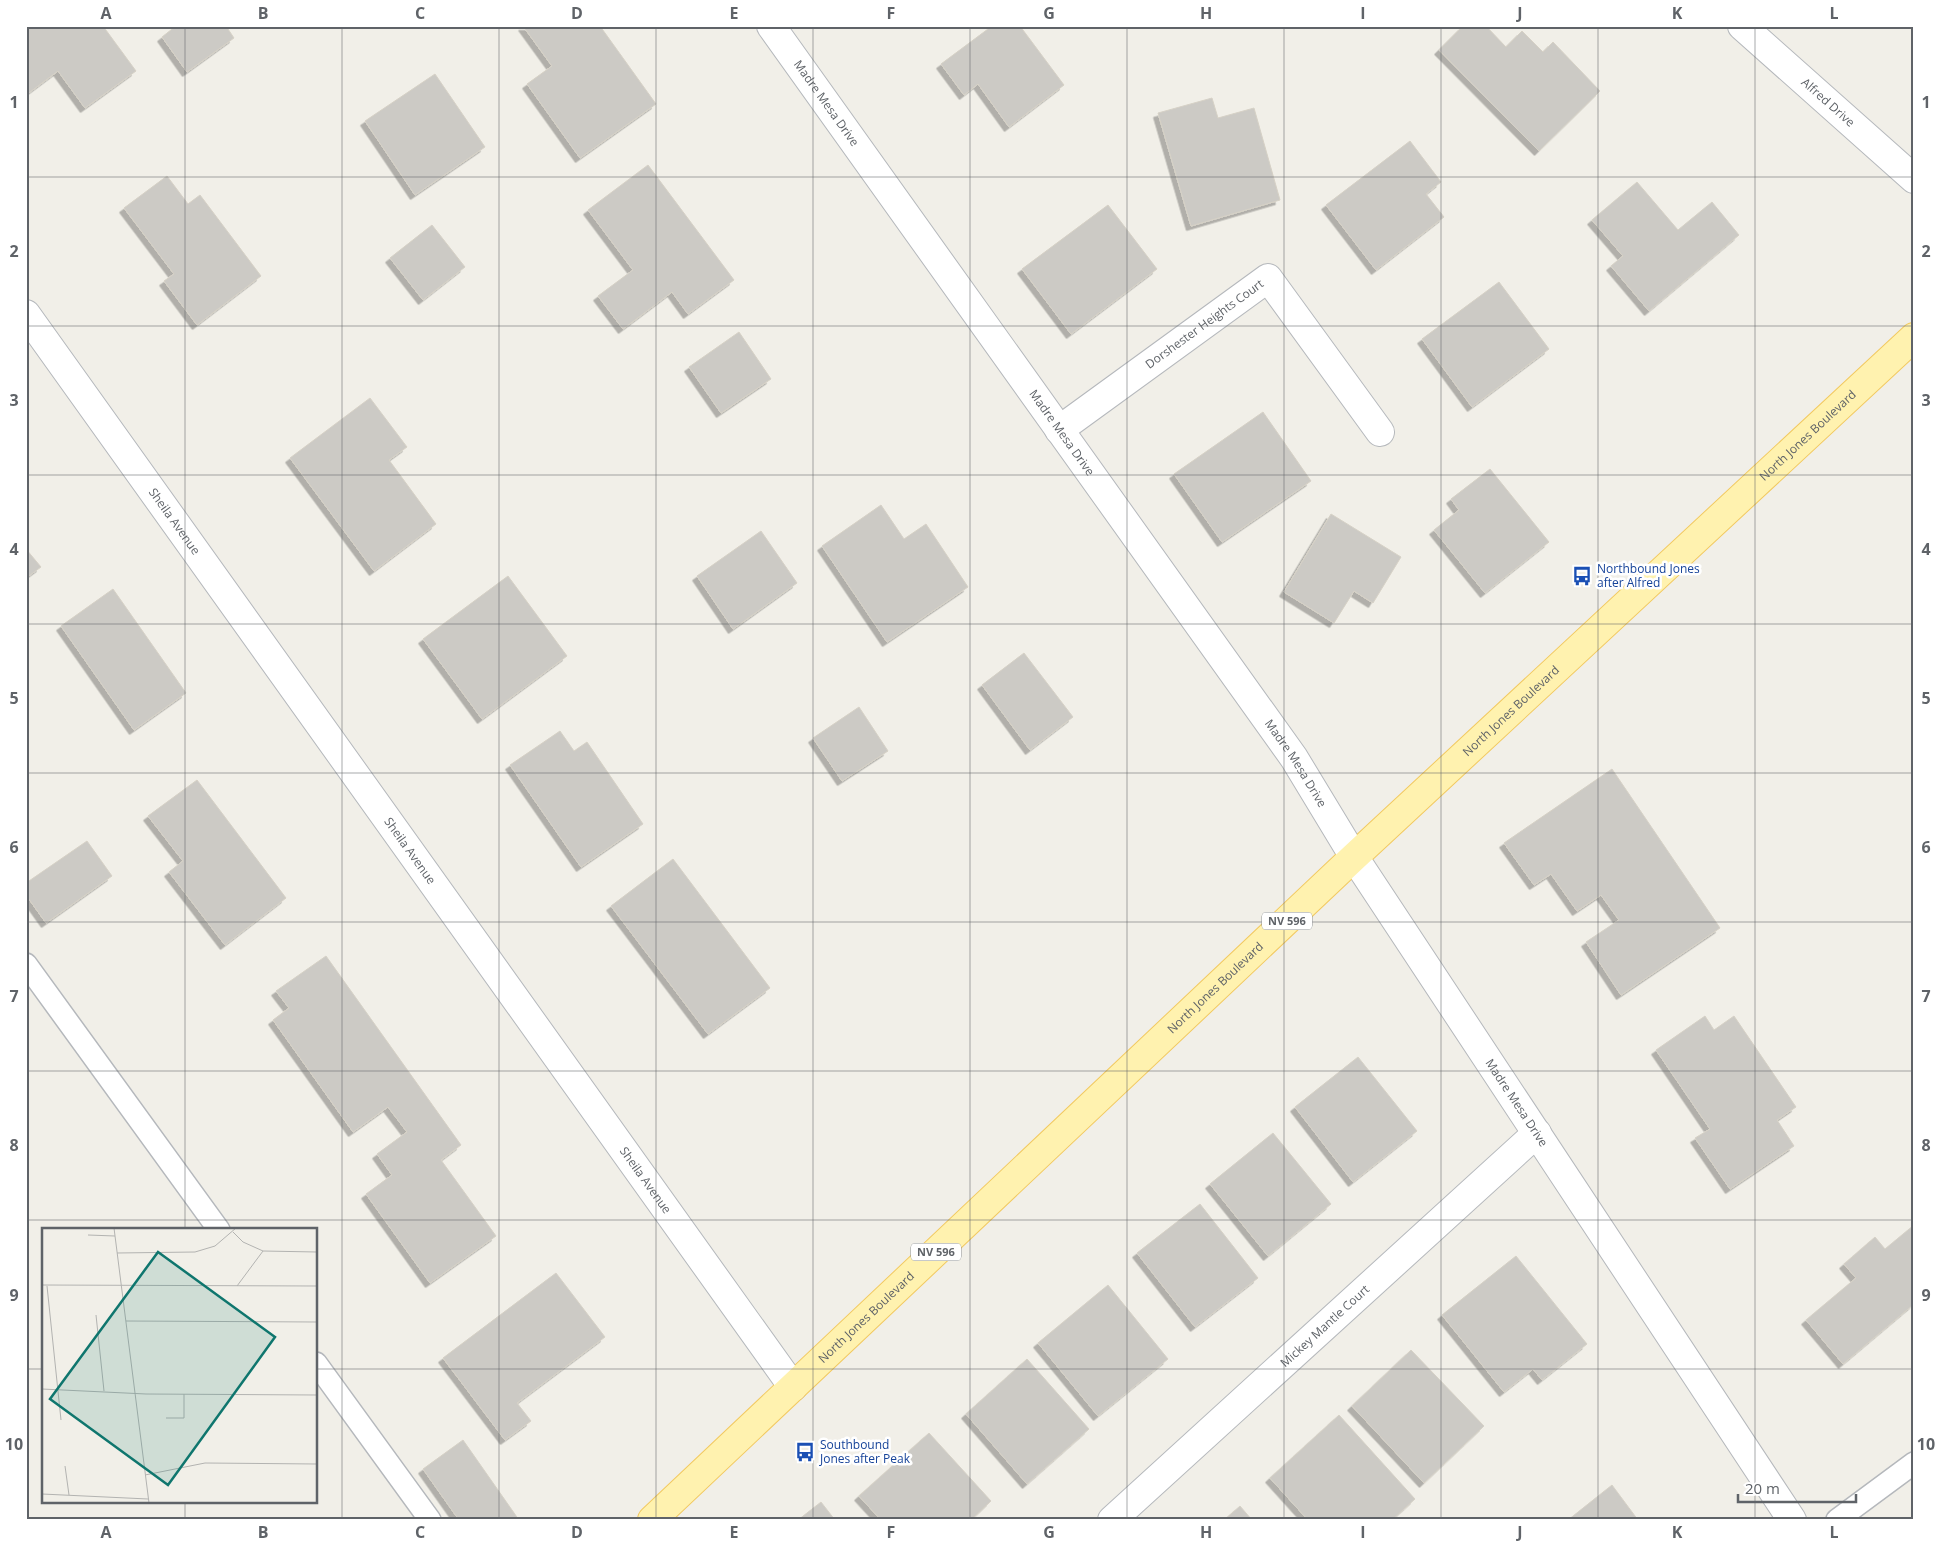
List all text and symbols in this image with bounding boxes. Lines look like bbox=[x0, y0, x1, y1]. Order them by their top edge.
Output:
text: A bbox=[100, 2, 112, 24]
text: B bbox=[258, 2, 268, 24]
text: C bbox=[415, 2, 425, 24]
text: D bbox=[571, 2, 583, 24]
text: E bbox=[730, 2, 739, 24]
text: F bbox=[887, 2, 895, 24]
text: G bbox=[1043, 2, 1055, 24]
text: H bbox=[1200, 2, 1212, 24]
text: I bbox=[1360, 2, 1366, 24]
text: J bbox=[1515, 2, 1523, 24]
text: K bbox=[1672, 2, 1683, 24]
text: L bbox=[1829, 2, 1839, 24]
street label: Madre Mesa Drive bbox=[790, 57, 863, 150]
street label: Alfred Drive bbox=[1798, 74, 1859, 131]
text: 1 bbox=[9, 91, 19, 113]
text: 1 bbox=[1921, 91, 1931, 113]
text: 2 bbox=[9, 240, 19, 262]
text: 2 bbox=[1921, 240, 1931, 262]
street label: Dorshester Heights Court bbox=[1142, 275, 1267, 372]
street label: Madre Mesa Drive bbox=[1025, 386, 1099, 479]
street label: North Jones Boulevard bbox=[1755, 386, 1860, 484]
text: 3 bbox=[9, 389, 19, 411]
text: 3 bbox=[1921, 389, 1931, 411]
street label: Sheila Avenue bbox=[145, 484, 205, 558]
text: 4 bbox=[9, 538, 19, 560]
text: 4 bbox=[1921, 538, 1931, 560]
place label: Northbound Jones after Alfred bbox=[1597, 560, 1700, 591]
bus stop icon: Northbound Jones after Alfred bbox=[1571, 565, 1593, 587]
street label: North Jones Boulevard bbox=[1459, 662, 1563, 760]
text: 5 bbox=[9, 687, 19, 709]
text: 5 bbox=[1921, 687, 1931, 709]
street label: Madre Mesa Drive bbox=[1261, 716, 1331, 811]
street label: Sheila Avenue bbox=[381, 814, 440, 888]
text: 6 bbox=[9, 836, 19, 858]
text: 6 bbox=[1921, 836, 1931, 858]
road number: NV 596 bbox=[1262, 912, 1312, 929]
street label: North Jones Boulevard bbox=[1163, 938, 1267, 1037]
text: 7 bbox=[9, 985, 19, 1007]
text: 7 bbox=[1921, 985, 1931, 1007]
street label: Madre Mesa Drive bbox=[1482, 1055, 1552, 1150]
text: 8 bbox=[9, 1134, 19, 1156]
text: 8 bbox=[1921, 1134, 1931, 1156]
street label: Sheila Avenue bbox=[616, 1143, 676, 1217]
inset map bbox=[42, 1228, 318, 1504]
road number: NV 596 bbox=[911, 1244, 961, 1260]
street label: North Jones Boulevard bbox=[814, 1268, 918, 1367]
street label: Mickey Mantle Court bbox=[1276, 1281, 1373, 1371]
text: 9 bbox=[9, 1284, 19, 1306]
text: 9 bbox=[1921, 1284, 1931, 1306]
text: 10 bbox=[5, 1433, 23, 1455]
text: 10 bbox=[1917, 1433, 1935, 1455]
place label: Southbound Jones after Peak bbox=[819, 1436, 911, 1467]
bus stop icon: Southbound Jones after Peak bbox=[794, 1441, 816, 1463]
scale bar bbox=[1738, 1471, 1855, 1503]
text: 20 m bbox=[1745, 1478, 1780, 1498]
text: A bbox=[100, 1521, 112, 1543]
text: B bbox=[258, 1521, 268, 1543]
text: C bbox=[415, 1521, 425, 1543]
text: D bbox=[571, 1521, 583, 1543]
text: E bbox=[730, 1521, 739, 1543]
text: F bbox=[887, 1521, 895, 1543]
text: G bbox=[1043, 1521, 1055, 1543]
text: H bbox=[1200, 1521, 1212, 1543]
text: I bbox=[1360, 1521, 1366, 1543]
text: J bbox=[1515, 1521, 1523, 1543]
text: K bbox=[1672, 1521, 1683, 1543]
text: L bbox=[1829, 1521, 1839, 1543]

